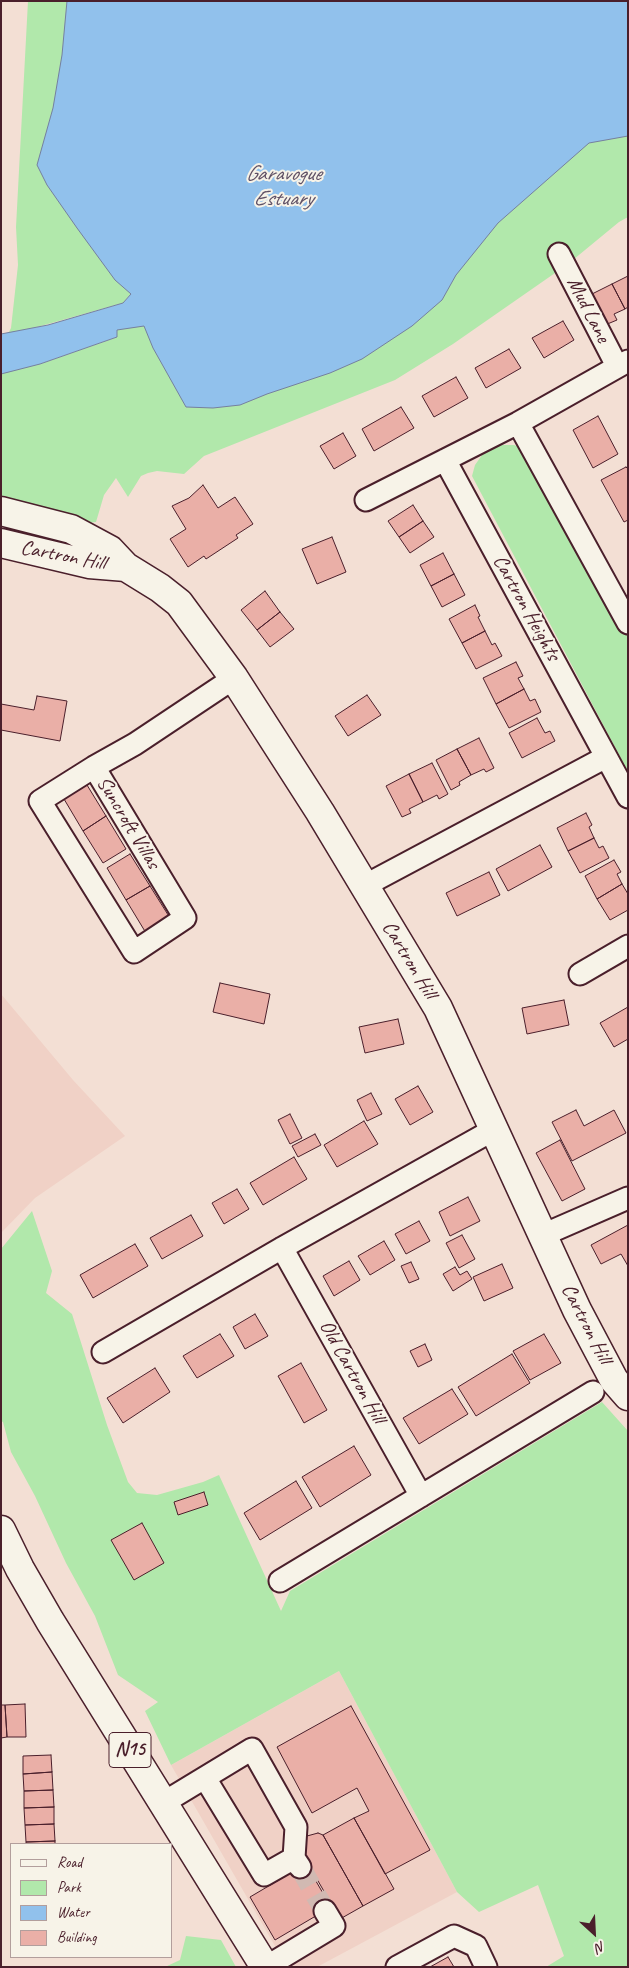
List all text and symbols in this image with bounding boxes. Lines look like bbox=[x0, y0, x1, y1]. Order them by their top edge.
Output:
water label: Garavogue Estuary bbox=[245, 161, 321, 212]
street label: Mud Lane bbox=[561, 273, 615, 347]
street label: Cartron Hill bbox=[18, 535, 108, 577]
street label: Cartron Heights bbox=[487, 551, 565, 665]
street label: Suncroft Villas bbox=[91, 772, 165, 874]
street label: Cartron Hill bbox=[376, 917, 442, 1003]
street label: Cartron Hill bbox=[555, 1280, 617, 1368]
street label: Old Cartron Hill bbox=[313, 1316, 391, 1428]
road number: N15 bbox=[109, 1732, 151, 1768]
legend bbox=[10, 1843, 172, 1958]
text: Road bbox=[57, 1853, 82, 1872]
text: Park bbox=[57, 1878, 81, 1897]
text: Water bbox=[57, 1903, 90, 1922]
north arrow bbox=[569, 1908, 619, 1958]
text: Building bbox=[57, 1928, 96, 1947]
text: N bbox=[593, 1938, 608, 1957]

